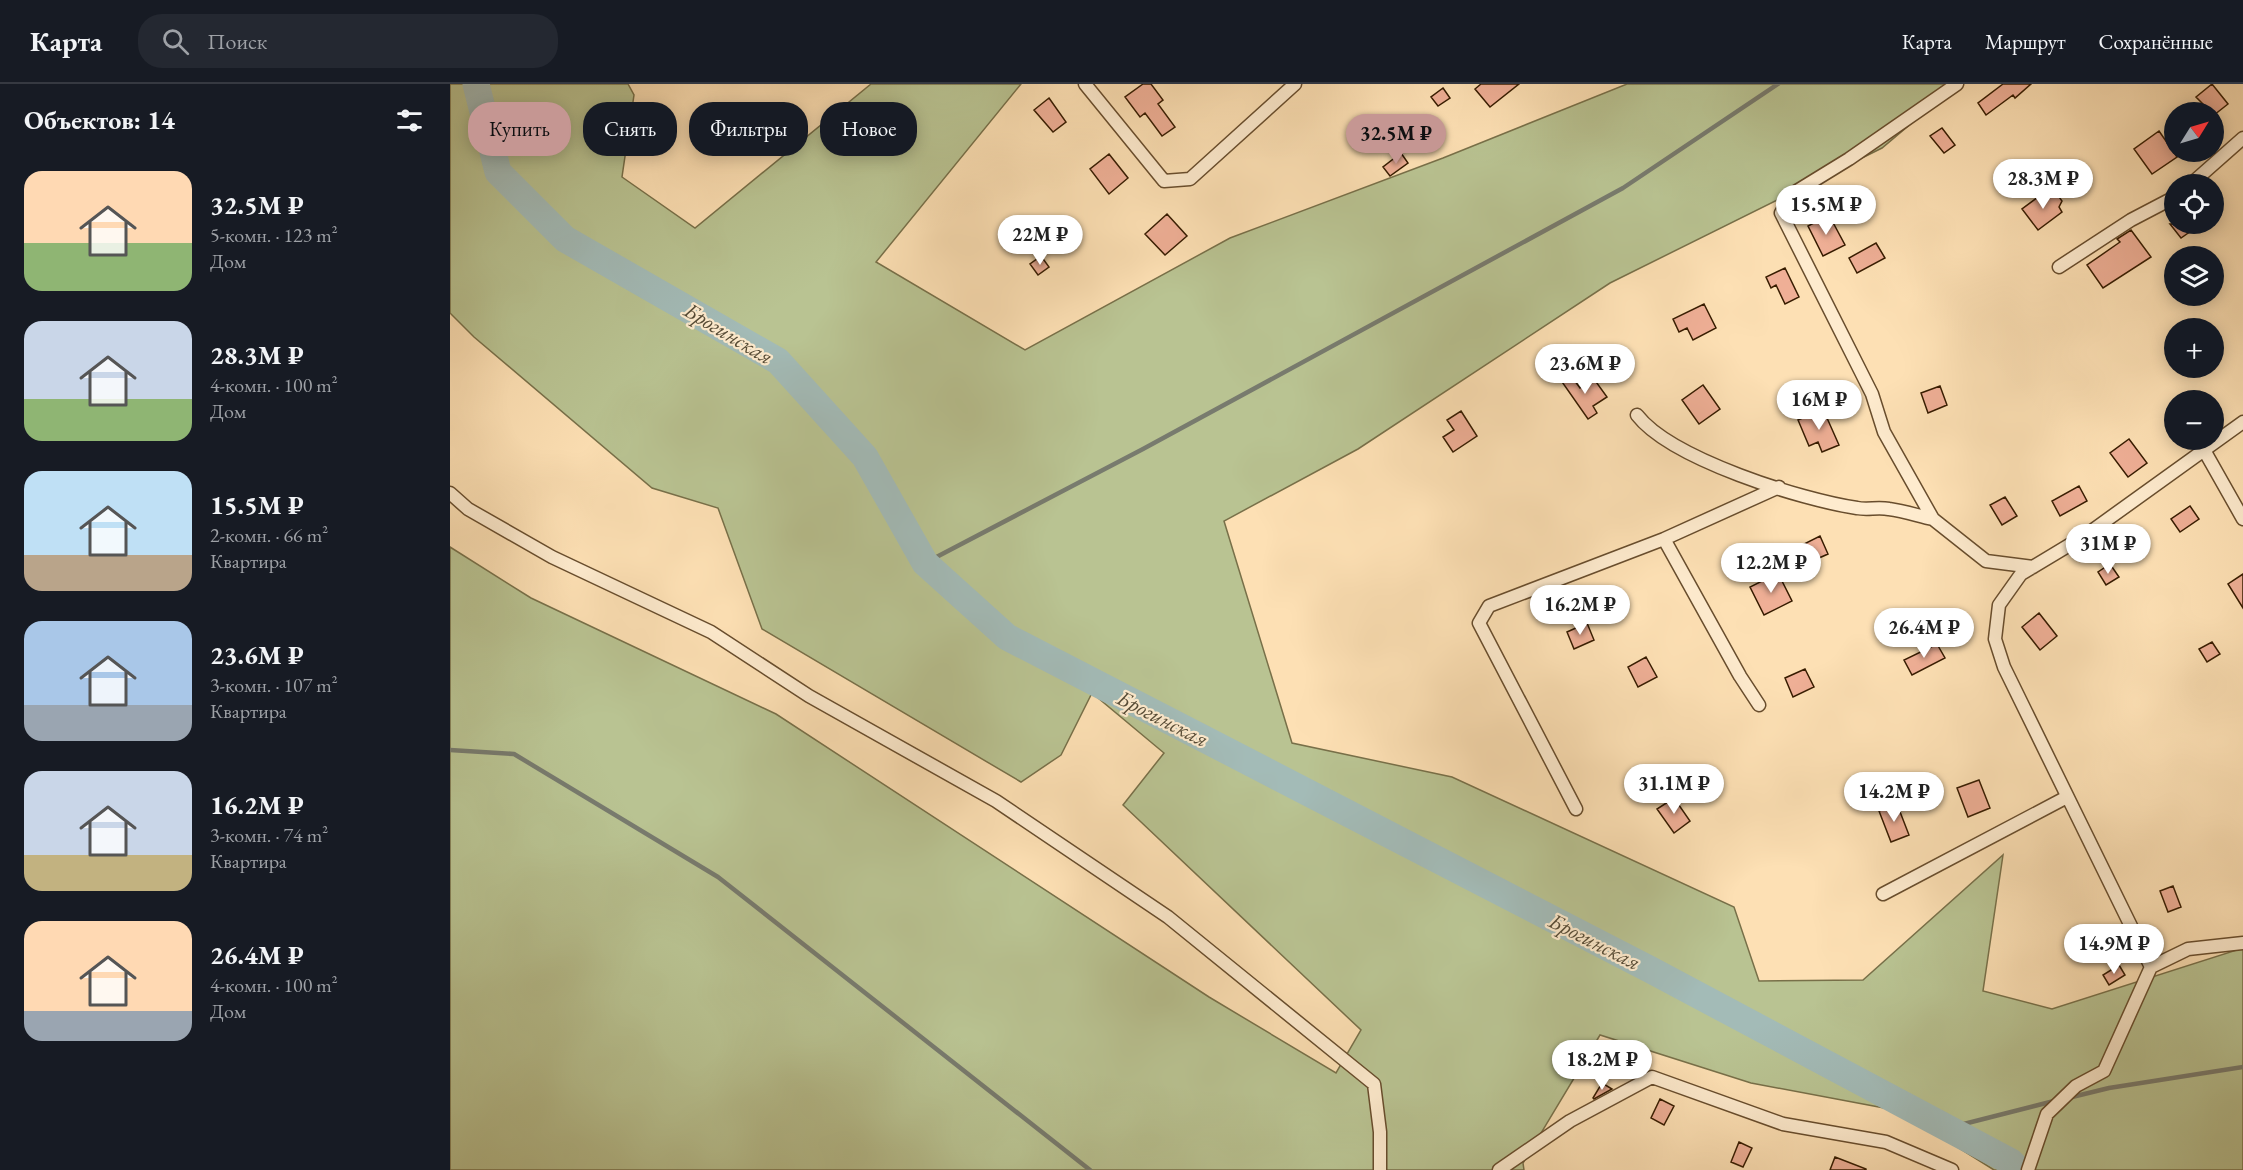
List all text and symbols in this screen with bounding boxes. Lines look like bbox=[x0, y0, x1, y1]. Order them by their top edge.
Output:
search box bbox=[138, 14, 558, 68]
text: Карта bbox=[30, 23, 102, 59]
icon: search bbox=[159, 25, 192, 58]
text: Поиск bbox=[207, 27, 267, 56]
text: Карта bbox=[1902, 28, 1952, 55]
text: Маршрут bbox=[1985, 28, 2066, 55]
text: Сохранённые bbox=[2099, 28, 2213, 55]
chip: Купить bbox=[468, 102, 571, 156]
chip: Снять bbox=[583, 102, 677, 156]
chip: Фильтры bbox=[689, 102, 808, 156]
chip: Новое bbox=[820, 102, 917, 156]
north arrow bbox=[2164, 102, 2224, 162]
map controls bbox=[2164, 102, 2224, 450]
text: Объектов: 14 bbox=[24, 103, 175, 137]
icon: filters bbox=[393, 104, 426, 137]
pin: 32.5M ₽ bbox=[1341, 114, 1451, 165]
text: 32.5M ₽ bbox=[1360, 120, 1432, 146]
pin: 28.3M ₽ bbox=[1988, 159, 2098, 210]
text: 28.3M ₽ bbox=[2007, 165, 2079, 191]
button: locate bbox=[2164, 174, 2224, 234]
pin: 15.5M ₽ bbox=[1771, 185, 1881, 236]
text: 32.5M ₽ bbox=[210, 188, 304, 222]
text: 15.5M ₽ bbox=[1790, 191, 1862, 217]
icon: home bbox=[72, 195, 144, 267]
pin: 22M ₽ bbox=[998, 215, 1082, 266]
text: 22M ₽ bbox=[1012, 221, 1068, 247]
text: 5-комн. · 123 m² bbox=[210, 222, 338, 248]
button: layers bbox=[2164, 246, 2224, 306]
text: Дом bbox=[210, 248, 246, 274]
water label: Брогинская bbox=[678, 295, 779, 371]
button: + bbox=[2164, 318, 2224, 378]
text: 28.3M ₽ bbox=[210, 338, 304, 372]
pin: 23.6M ₽ bbox=[1530, 344, 1640, 395]
icon: home bbox=[72, 345, 144, 417]
text: 23.6M ₽ bbox=[1549, 350, 1621, 376]
text: 4-комн. · 100 m² bbox=[210, 372, 338, 398]
pin: 16M ₽ bbox=[1777, 380, 1861, 431]
text: 16M ₽ bbox=[1791, 386, 1847, 412]
button: − bbox=[2164, 390, 2224, 450]
text: Дом bbox=[210, 398, 246, 424]
text: 15.5M ₽ bbox=[210, 488, 304, 522]
icon: home bbox=[72, 495, 144, 567]
text: 2-комн. · 66 m² bbox=[210, 522, 328, 548]
pin: 31M ₽ bbox=[2066, 524, 2150, 575]
text: 31M ₽ bbox=[2080, 530, 2136, 556]
pin: 12.2M ₽ bbox=[1716, 543, 1826, 594]
text: Квартира bbox=[210, 548, 287, 574]
text: 12.2M ₽ bbox=[1735, 549, 1807, 575]
pin: 16.2M ₽ bbox=[1525, 585, 1635, 636]
text: 16.2M ₽ bbox=[1544, 591, 1616, 617]
pin: 26.4M ₽ bbox=[1869, 608, 1979, 659]
text: 26.4M ₽ bbox=[1888, 614, 1960, 640]
text: 23.6M ₽ bbox=[210, 638, 304, 672]
icon: home bbox=[72, 645, 144, 717]
text: 3-комн. · 107 m² bbox=[210, 672, 338, 698]
water label: Брогинская bbox=[1111, 683, 1213, 754]
text: Квартира bbox=[210, 698, 287, 724]
pin: 31.1M ₽ bbox=[1619, 764, 1729, 815]
text: 31.1M ₽ bbox=[1638, 770, 1710, 796]
pin: 14.2M ₽ bbox=[1839, 772, 1949, 823]
text: 14.2M ₽ bbox=[1858, 778, 1930, 804]
text: 16.2M ₽ bbox=[210, 788, 304, 822]
icon: home bbox=[72, 795, 144, 867]
text: 3-комн. · 74 m² bbox=[210, 822, 328, 848]
text: Квартира bbox=[210, 848, 287, 874]
water label: Брогинская bbox=[1543, 906, 1645, 977]
pin: 14.9M ₽ bbox=[2059, 924, 2169, 975]
text: 14.9M ₽ bbox=[2078, 930, 2150, 956]
text: 26.4M ₽ bbox=[210, 938, 304, 972]
icon: home bbox=[72, 945, 144, 1017]
text: 4-комн. · 100 m² bbox=[210, 972, 338, 998]
text: Дом bbox=[210, 998, 246, 1024]
pin: 18.2M ₽ bbox=[1547, 1040, 1657, 1091]
text: 18.2M ₽ bbox=[1566, 1046, 1638, 1072]

